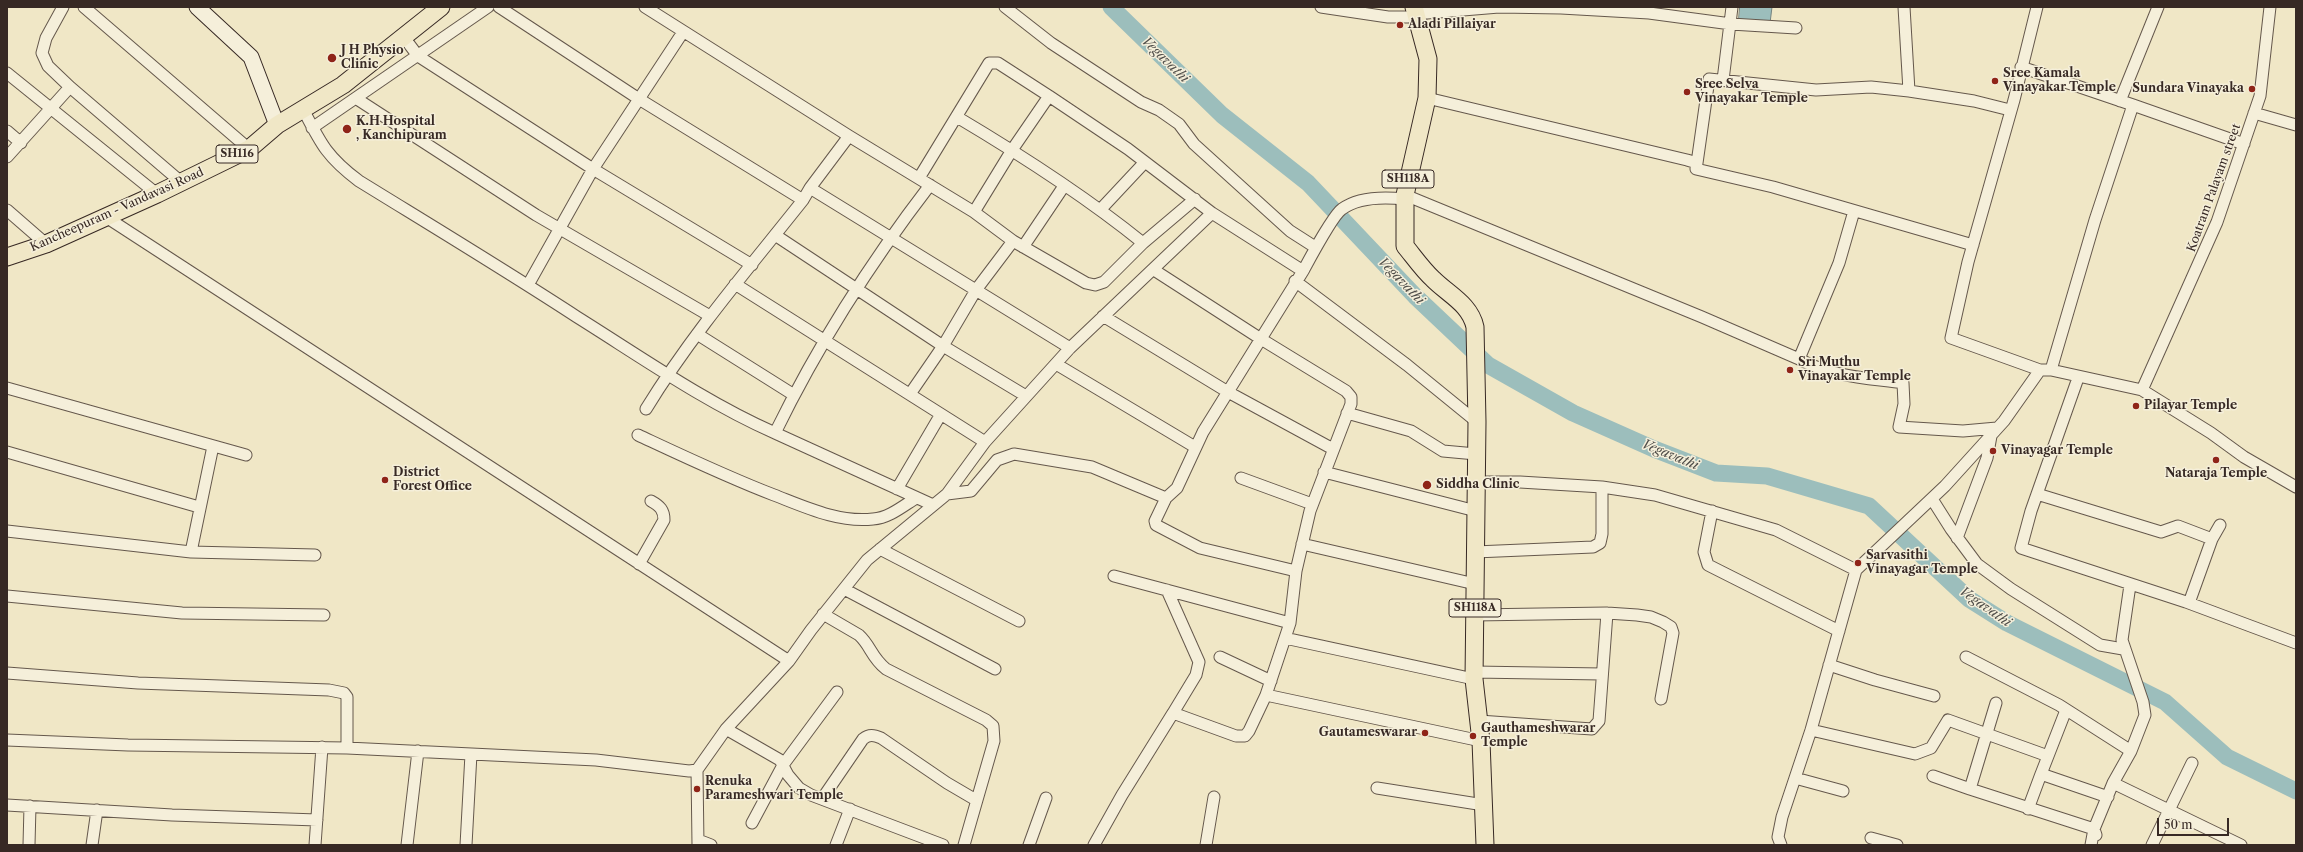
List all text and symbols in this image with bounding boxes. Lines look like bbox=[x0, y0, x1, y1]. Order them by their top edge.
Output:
place label: Aladi Pillaiyar bbox=[1408, 18, 1496, 32]
marker: Aladi Pillaiyar bbox=[1395, 20, 1405, 30]
water label: Vegavathi bbox=[1138, 34, 1192, 86]
place label: J H Physio Clinic bbox=[341, 44, 404, 72]
marker: J H Physio Clinic bbox=[326, 52, 338, 64]
place label: Sree Kamala Vinayakar Temple bbox=[2003, 67, 2116, 95]
marker: Sree Kamala Vinayakar Temple bbox=[1990, 76, 2000, 86]
place label: Sree Selva Vinayakar Temple bbox=[1695, 78, 1808, 106]
place label: Sundara Vinayaka bbox=[2132, 82, 2244, 96]
marker: Sundara Vinayaka bbox=[2247, 84, 2257, 94]
marker: Sree Selva Vinayakar Temple bbox=[1682, 87, 1692, 97]
place label: K.H Hospital , Kanchipuram bbox=[356, 115, 447, 143]
street label: Koatram Palayam street bbox=[2184, 122, 2244, 254]
marker: K.H Hospital , Kanchipuram bbox=[341, 123, 353, 135]
road number: SH116 bbox=[216, 145, 258, 163]
street label: Kancheepuram - Vandavasi Road bbox=[28, 165, 206, 255]
road number: SH118A bbox=[1382, 170, 1434, 188]
water label: Vegavathi bbox=[1375, 254, 1427, 308]
place label: Sri Muthu Vinayakar Temple bbox=[1798, 356, 1911, 384]
marker: Sri Muthu Vinayakar Temple bbox=[1785, 365, 1795, 375]
place label: Pilayar Temple bbox=[2144, 399, 2237, 413]
marker: Pilayar Temple bbox=[2131, 401, 2141, 411]
water label: Vegavathi bbox=[1639, 437, 1701, 473]
place label: Vinayagar Temple bbox=[2001, 444, 2113, 458]
marker: Vinayagar Temple bbox=[1988, 446, 1998, 456]
marker: Nataraja Temple bbox=[2211, 455, 2221, 465]
place label: District Forest Office bbox=[393, 466, 472, 494]
place label: Nataraja Temple bbox=[2165, 467, 2267, 481]
marker: District Forest Office bbox=[380, 475, 390, 485]
place label: Siddha Clinic bbox=[1436, 478, 1519, 492]
marker: Siddha Clinic bbox=[1421, 479, 1433, 491]
place label: Sarvasithi Vinayagar Temple bbox=[1866, 549, 1978, 577]
marker: Sarvasithi Vinayagar Temple bbox=[1853, 558, 1863, 568]
water label: Vegavathi bbox=[1956, 583, 2014, 631]
road number: SH118A bbox=[1449, 599, 1501, 617]
place label: Gauthameshwarar Temple bbox=[1481, 722, 1595, 750]
place label: Gautameswarar bbox=[1319, 726, 1417, 740]
marker: Gautameswarar bbox=[1420, 728, 1430, 738]
marker: Gauthameshwarar Temple bbox=[1468, 731, 1478, 741]
place label: Renuka Parameshwari Temple bbox=[705, 775, 843, 803]
marker: Renuka Parameshwari Temple bbox=[692, 784, 702, 794]
scale bar bbox=[2159, 810, 2231, 836]
text: 50 m bbox=[2164, 817, 2193, 832]

